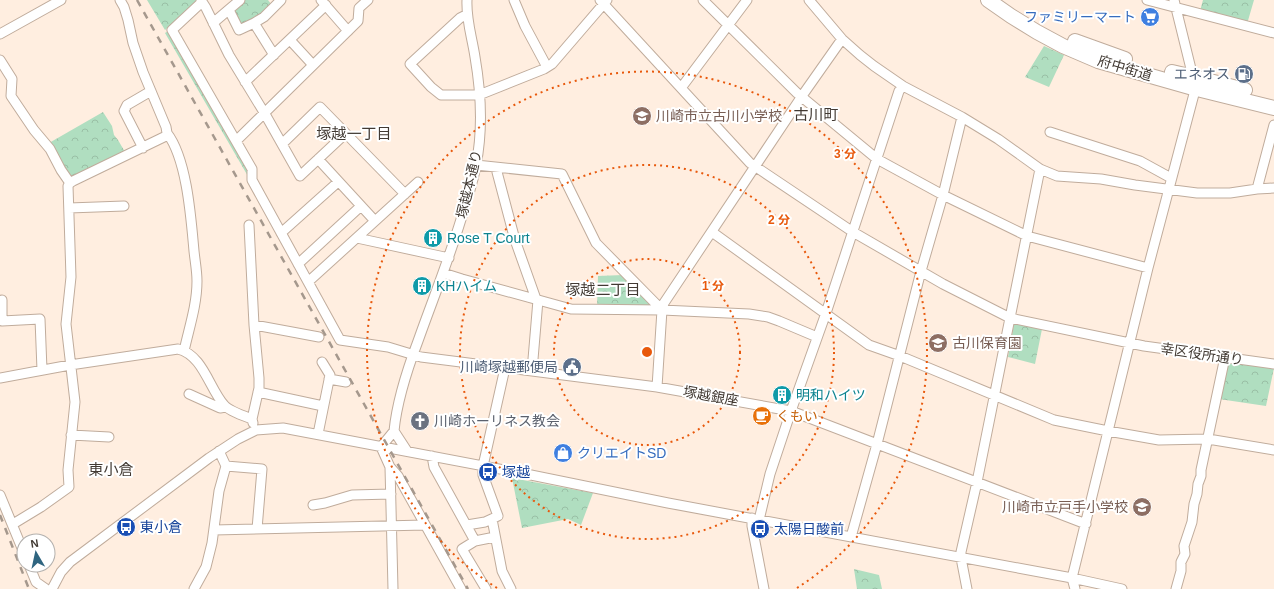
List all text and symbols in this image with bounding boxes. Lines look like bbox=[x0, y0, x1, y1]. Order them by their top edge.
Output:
supermarket icon: ファミリーマート bbox=[1139, 6, 1161, 28]
place label: ファミリーマート bbox=[1024, 9, 1136, 25]
street label: 府中街道 bbox=[1096, 52, 1154, 84]
fuel station icon: エネオス bbox=[1233, 63, 1255, 85]
place label: エネオス bbox=[1174, 66, 1230, 82]
school or university icon: 川崎市立古川小学校 bbox=[631, 105, 653, 127]
district label: 古川町 bbox=[793, 106, 839, 123]
place label: 川崎市立古川小学校 bbox=[656, 108, 782, 124]
district label: 塚越一丁目 bbox=[316, 125, 392, 142]
text: 3 分 bbox=[834, 147, 856, 161]
street label: 塚越本通り bbox=[453, 148, 485, 220]
text: 2 分 bbox=[768, 213, 790, 227]
building icon: Rose T Court bbox=[422, 227, 444, 249]
place label: Rose T Court bbox=[447, 230, 530, 246]
building icon: KHハイム bbox=[411, 275, 433, 297]
place label: KHハイム bbox=[436, 278, 497, 294]
text: 1 分 bbox=[702, 279, 724, 293]
district label: 塚越二丁目 bbox=[565, 281, 641, 298]
school or university icon: 古川保育園 bbox=[927, 332, 949, 354]
place label: 古川保育園 bbox=[952, 335, 1022, 351]
street label: 幸区役所通り bbox=[1159, 340, 1245, 368]
centre of rings bbox=[640, 345, 654, 359]
public building icon: 川崎塚越郵便局 bbox=[561, 356, 583, 378]
place label: 川崎塚越郵便局 bbox=[460, 359, 558, 375]
street label: 塚越銀座 bbox=[682, 383, 740, 409]
building icon: 明和ハイツ bbox=[771, 384, 793, 406]
place label: 明和ハイツ bbox=[796, 387, 866, 403]
cafe icon: くもい bbox=[751, 405, 773, 427]
place label: くもい bbox=[776, 408, 818, 424]
church icon: 川崎ホーリネス教会 bbox=[409, 410, 431, 432]
place label: 川崎ホーリネス教会 bbox=[434, 413, 560, 429]
shop icon: クリエイトSD bbox=[552, 442, 574, 464]
place label: クリエイトSD bbox=[577, 445, 666, 461]
district label: 東小倉 bbox=[88, 461, 134, 478]
bus stop icon: 塚越 bbox=[477, 461, 499, 483]
place label: 塚越 bbox=[502, 464, 530, 480]
school or university icon: 川崎市立戸手小学校 bbox=[1131, 496, 1153, 518]
place label: 川崎市立戸手小学校 bbox=[1002, 499, 1128, 515]
bus stop icon: 東小倉 bbox=[115, 516, 137, 538]
bus stop icon: 太陽日酸前 bbox=[749, 518, 771, 540]
place label: 東小倉 bbox=[140, 519, 182, 535]
place label: 太陽日酸前 bbox=[774, 521, 844, 537]
north arrow bbox=[16, 533, 56, 573]
text: N bbox=[30, 537, 39, 550]

